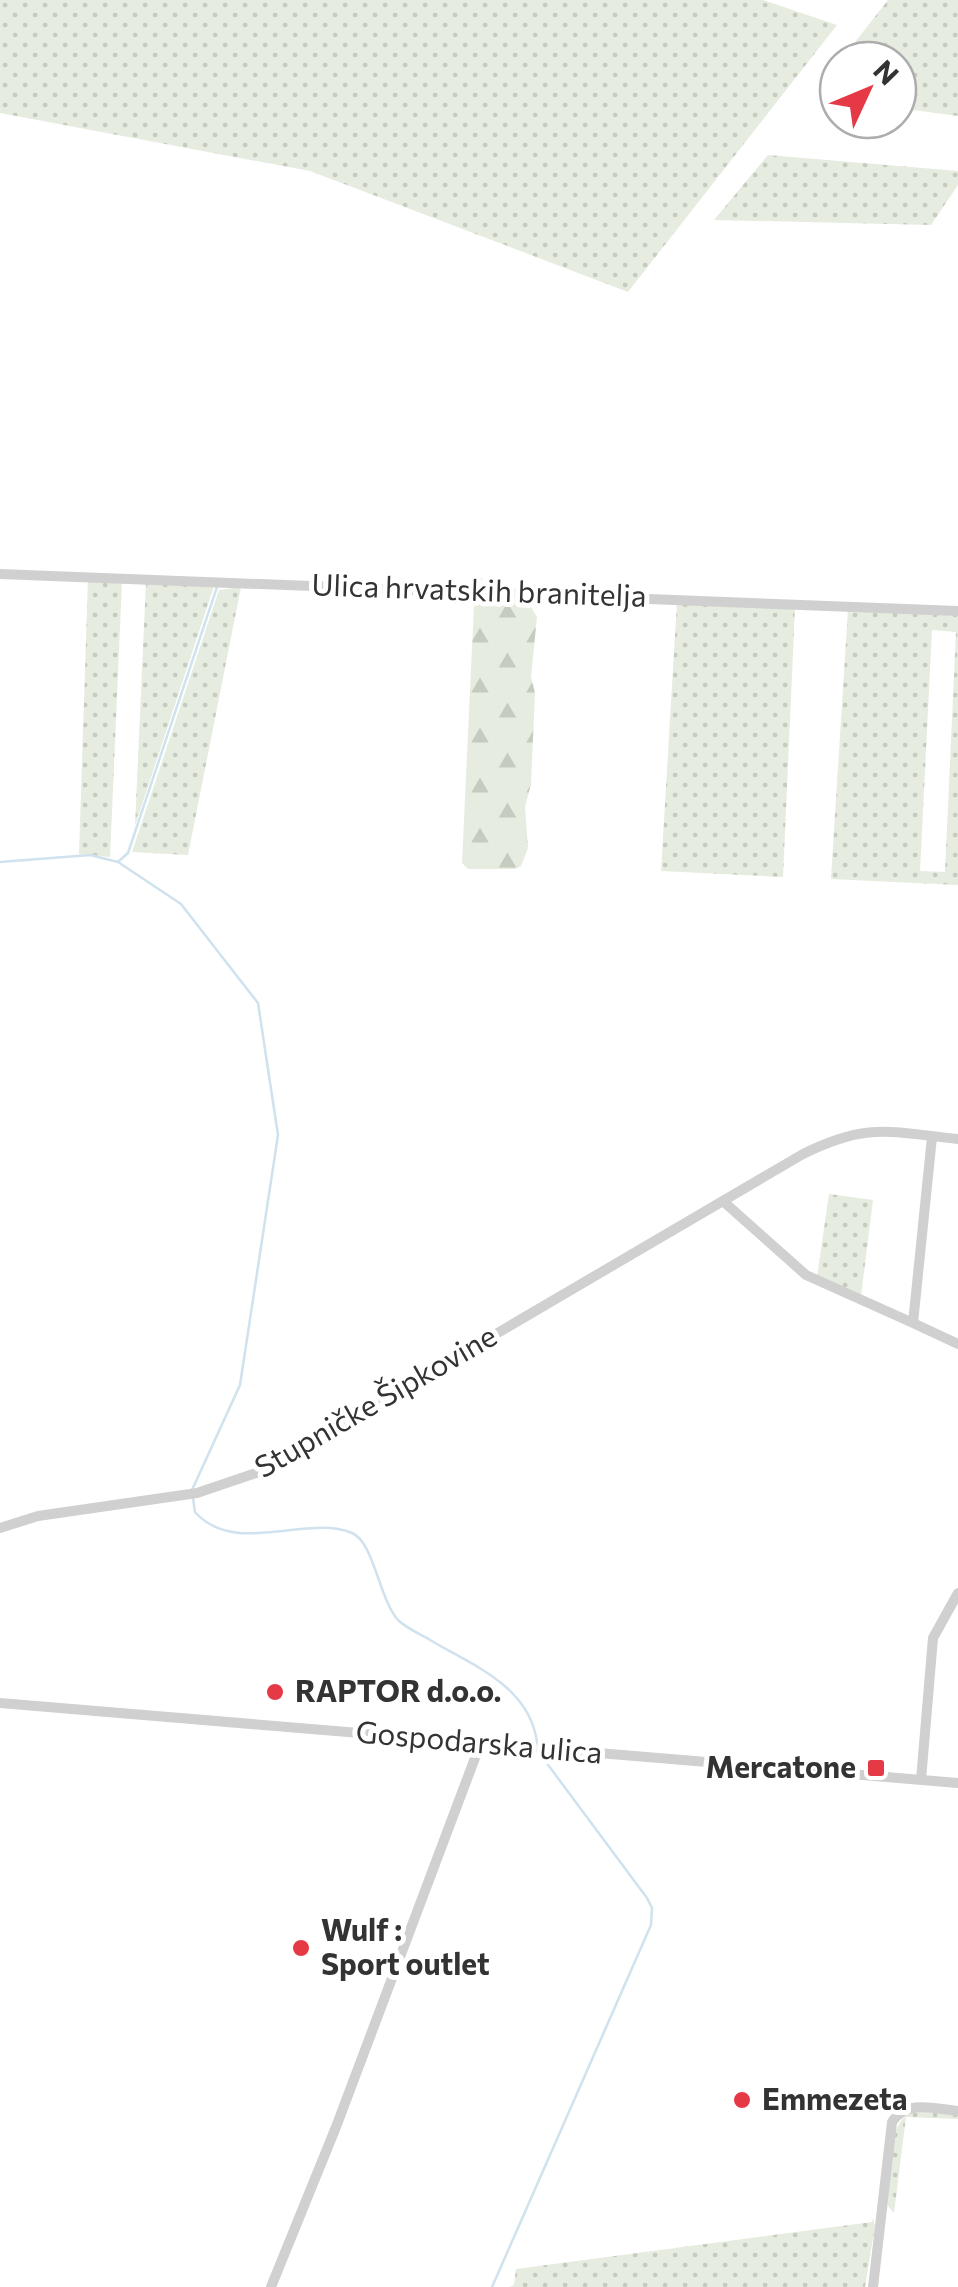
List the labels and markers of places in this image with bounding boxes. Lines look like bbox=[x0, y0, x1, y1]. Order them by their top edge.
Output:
place label: RAPTOR d.o.o. bbox=[295, 1671, 502, 1708]
marker: RAPTOR d.o.o. bbox=[264, 1681, 286, 1703]
place label: Mercatone bbox=[706, 1747, 856, 1784]
marker: Mercatone bbox=[865, 1757, 887, 1779]
place label: Wulf : Sport outlet bbox=[321, 1910, 490, 1981]
marker: Wulf : Sport outlet bbox=[290, 1937, 312, 1959]
place label: Emmezeta bbox=[762, 2079, 908, 2116]
marker: Emmezeta bbox=[731, 2089, 753, 2111]

